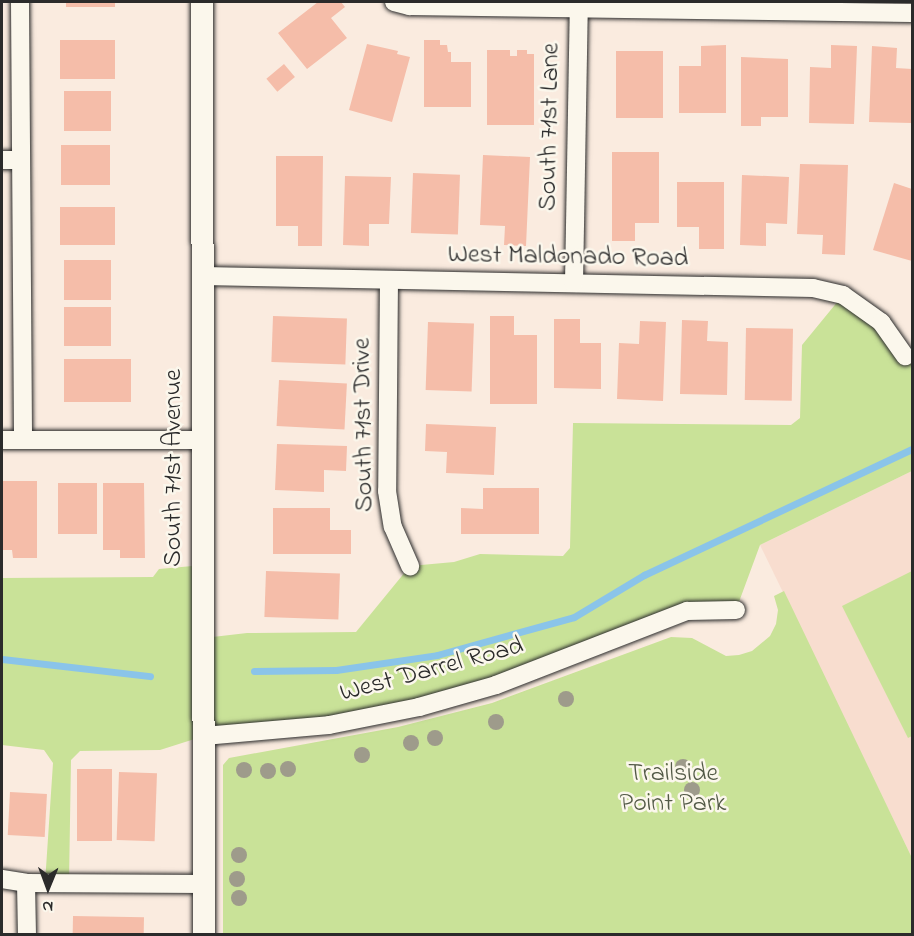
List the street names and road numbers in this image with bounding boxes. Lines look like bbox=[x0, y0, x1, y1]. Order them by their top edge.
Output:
street label: South 71st Lane bbox=[534, 43, 568, 211]
street label: West Maldonado Road bbox=[447, 240, 689, 276]
street label: South 71st Drive bbox=[348, 338, 382, 512]
street label: South 71st Avenue bbox=[159, 369, 191, 567]
street label: West Darrel Road bbox=[337, 632, 527, 710]

